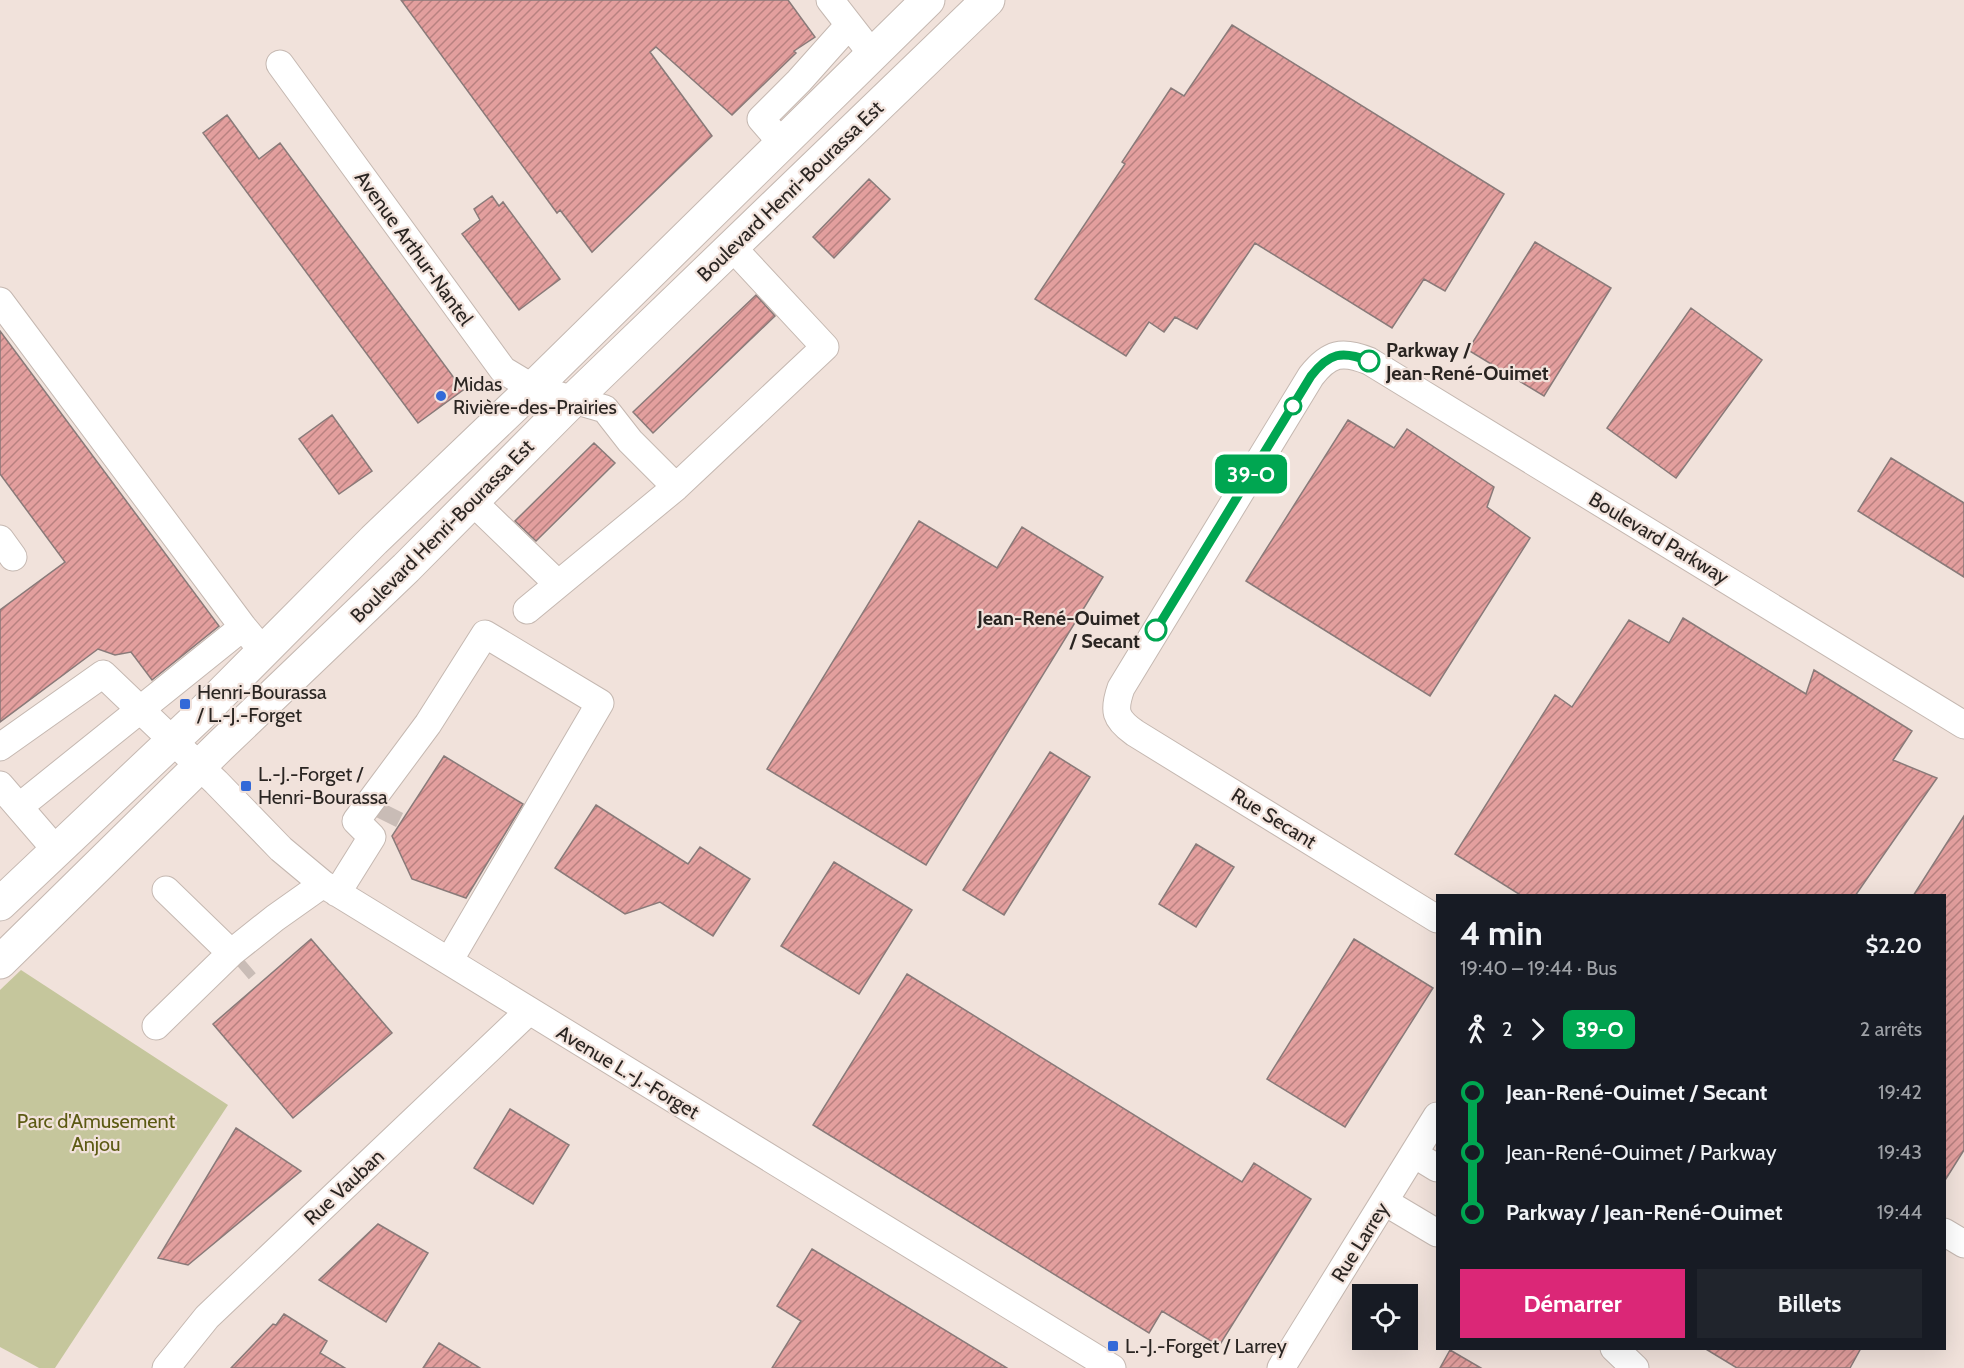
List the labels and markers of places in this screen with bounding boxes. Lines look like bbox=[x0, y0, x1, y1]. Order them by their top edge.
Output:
place label: Parkway / Jean-René-Ouimet bbox=[1385, 338, 1549, 385]
marker: Parkway / Jean-René-Ouimet bbox=[1358, 350, 1380, 372]
place label: Midas Rivière-des-Prairies bbox=[453, 372, 617, 419]
marker: Midas Rivière-des-Prairies bbox=[434, 389, 448, 403]
unlabelled marker bbox=[1284, 397, 1302, 415]
place label: Jean-René-Ouimet / Secant bbox=[976, 606, 1140, 653]
marker: Jean-René-Ouimet / Secant bbox=[1145, 619, 1167, 641]
place label: Henri-Bourassa / L.-J.-Forget bbox=[196, 680, 327, 727]
marker: Henri-Bourassa / L.-J.-Forget bbox=[178, 697, 192, 711]
place label: L.-J.-Forget / Henri-Bourassa bbox=[258, 762, 388, 809]
marker: L.-J.-Forget / Henri-Bourassa bbox=[239, 779, 253, 793]
place label: L.-J.-Forget / Larrey bbox=[1125, 1334, 1287, 1358]
marker: L.-J.-Forget / Larrey bbox=[1106, 1339, 1120, 1353]

